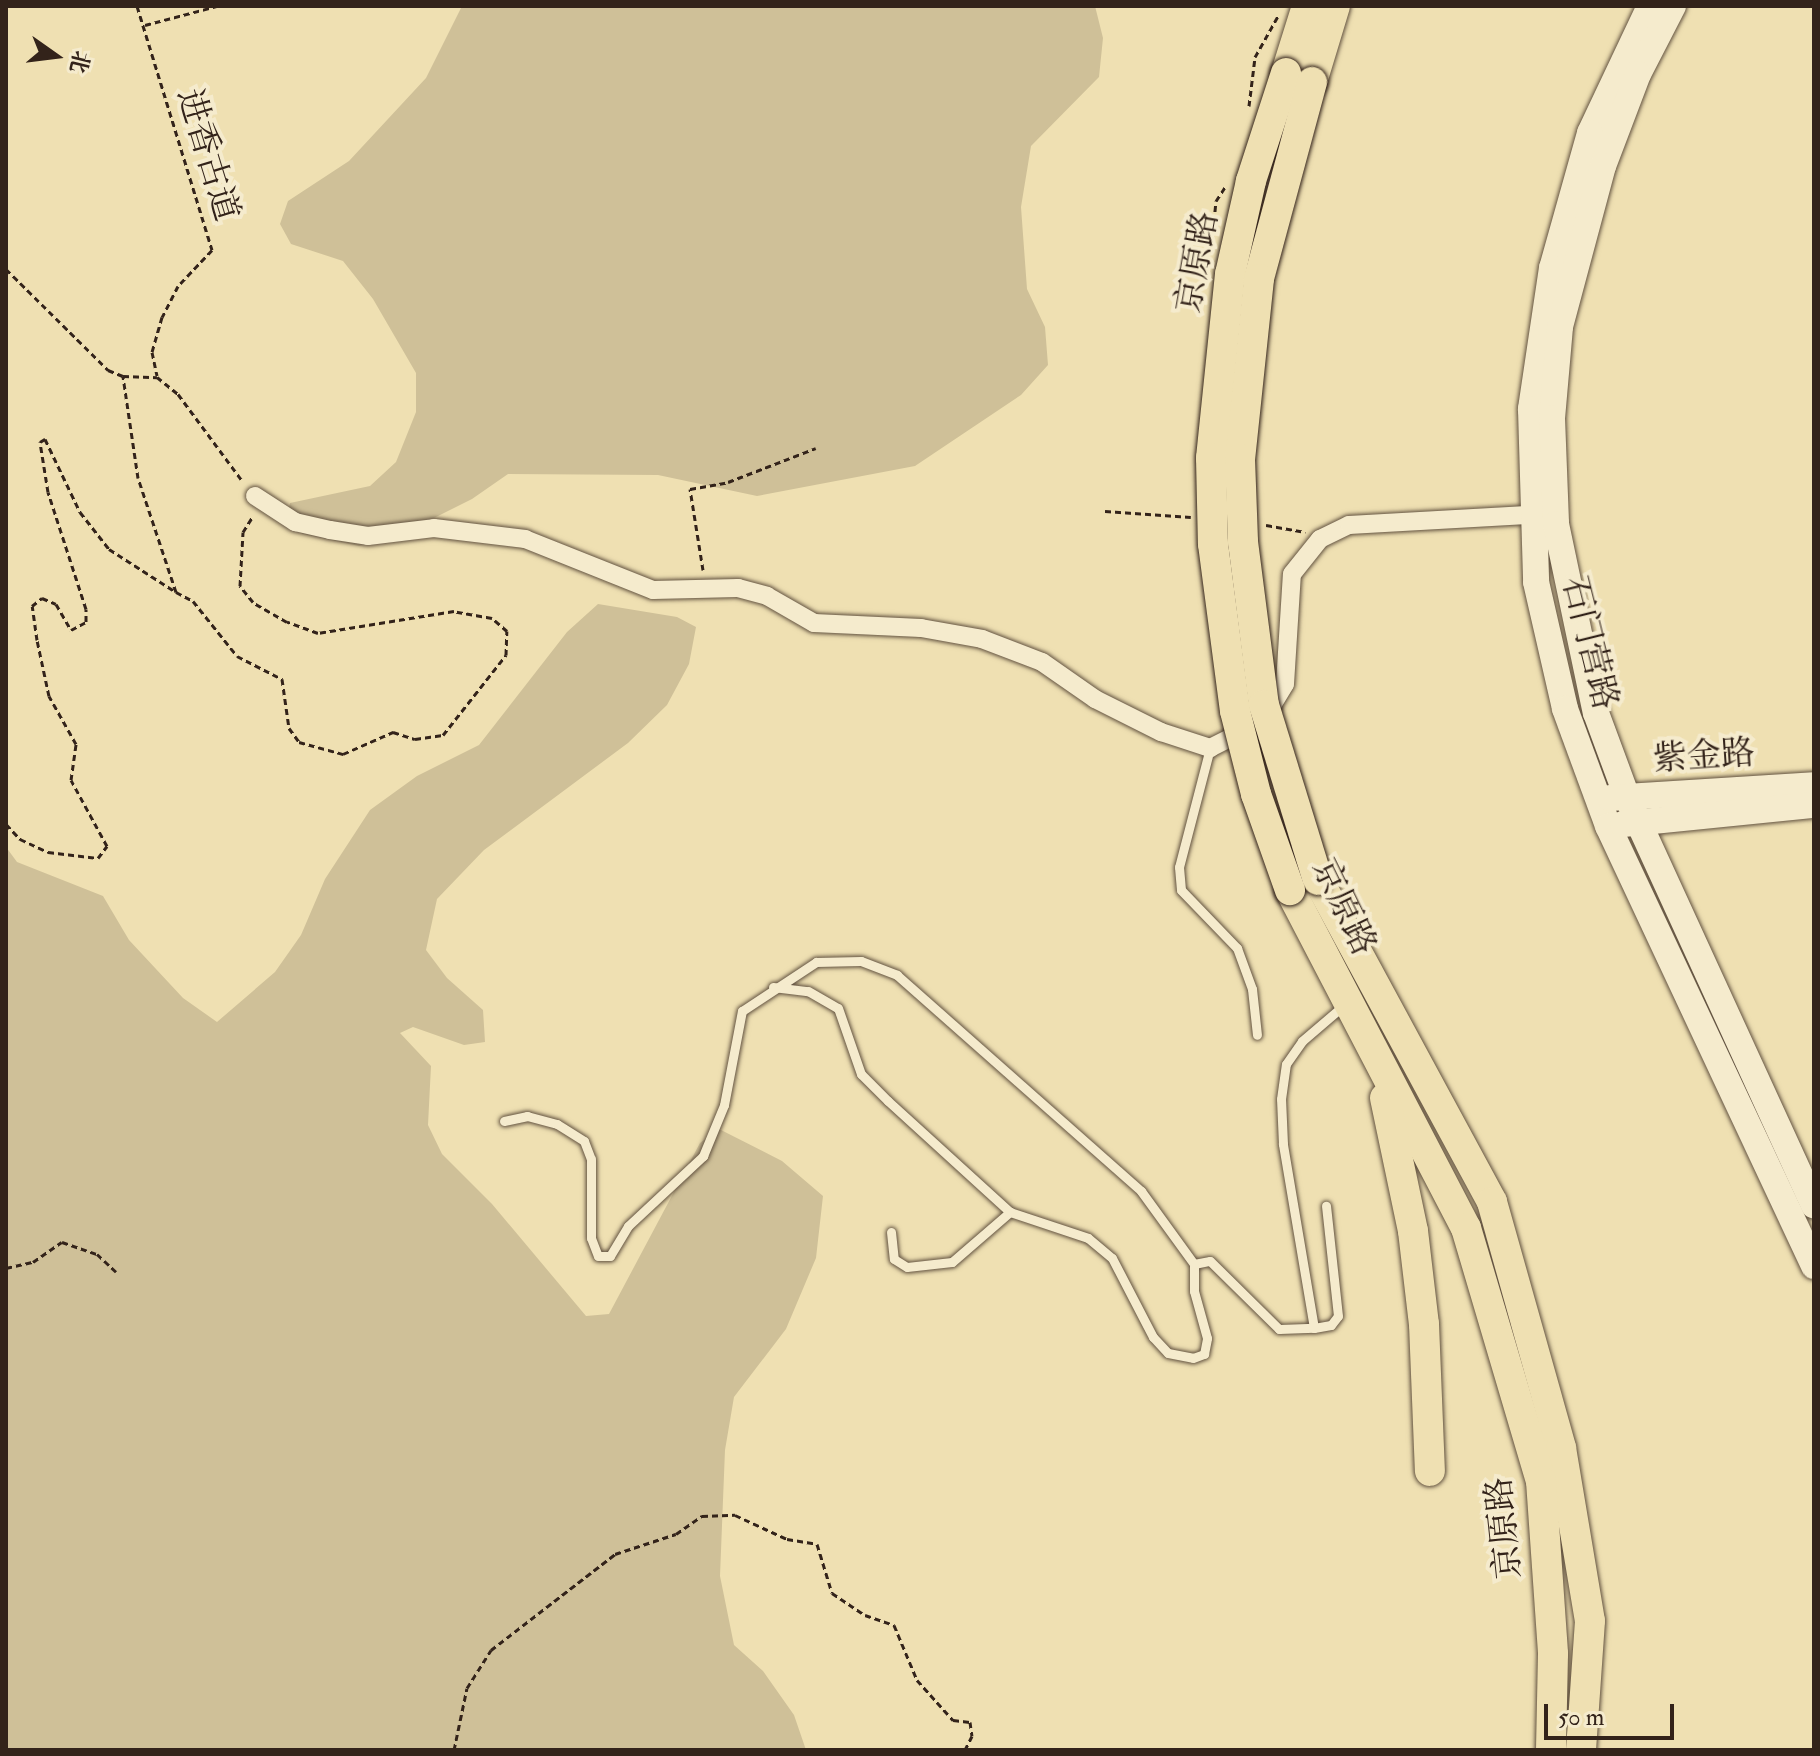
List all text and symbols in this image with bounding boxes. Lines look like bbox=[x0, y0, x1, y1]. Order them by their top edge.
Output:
north arrow bbox=[16, 16, 96, 96]
text: 北 bbox=[63, 48, 96, 76]
street label: 进香古道 bbox=[169, 84, 247, 226]
street label: 京原路 bbox=[1168, 208, 1226, 316]
street label: 石门营路 bbox=[1554, 572, 1626, 714]
street label: 紫金路 bbox=[1652, 732, 1756, 780]
street label: 京原路 bbox=[1303, 852, 1385, 962]
street label: 京原路 bbox=[1478, 1475, 1530, 1581]
scale bar bbox=[1548, 1688, 1678, 1738]
text: 50 m bbox=[1558, 1702, 1604, 1733]

